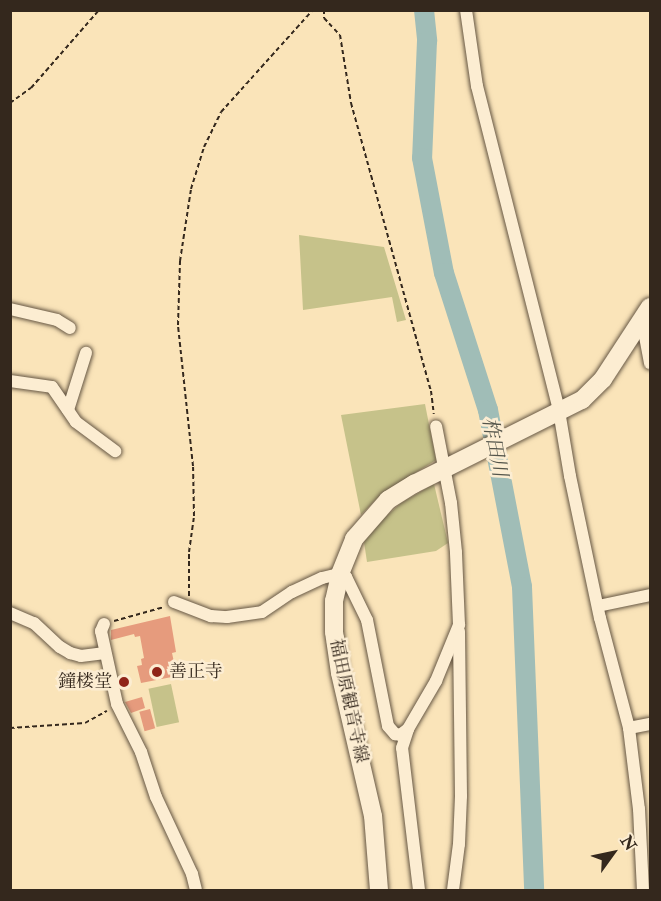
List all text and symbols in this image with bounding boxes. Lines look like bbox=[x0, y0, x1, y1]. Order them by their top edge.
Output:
water label: 柞田川 bbox=[477, 415, 513, 479]
street label: 福田原観音寺線 bbox=[324, 637, 372, 765]
place label: 善正寺 bbox=[169, 661, 223, 683]
marker: 善正寺 bbox=[150, 665, 164, 679]
place label: 鐘楼堂 bbox=[58, 671, 112, 693]
marker: 鐘楼堂 bbox=[117, 675, 131, 689]
north arrow bbox=[583, 823, 643, 883]
text: N bbox=[616, 832, 640, 855]

